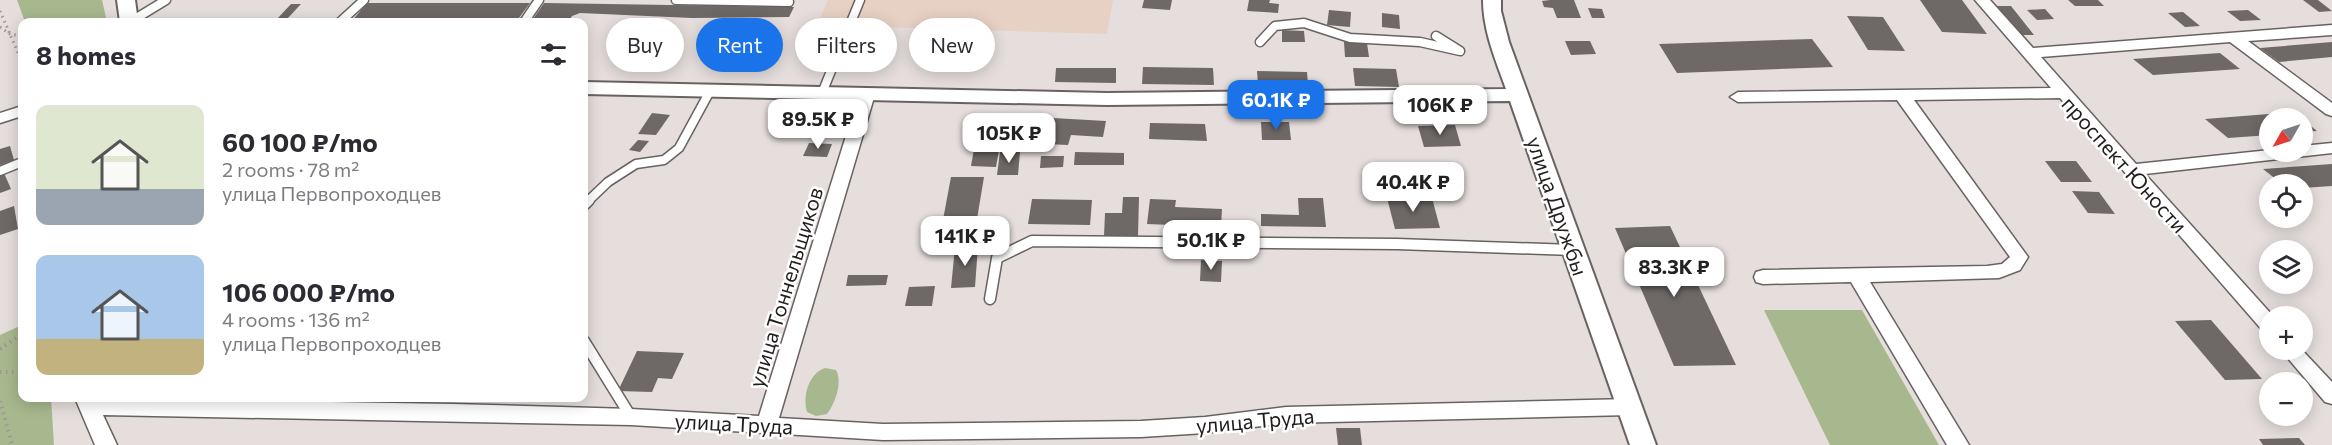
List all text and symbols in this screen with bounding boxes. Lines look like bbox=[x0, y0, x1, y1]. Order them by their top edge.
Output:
chip: Buy bbox=[606, 18, 684, 72]
chip: Rent bbox=[696, 18, 783, 72]
chip: Filters bbox=[795, 18, 897, 72]
chip: New bbox=[909, 18, 995, 72]
icon: filters bbox=[537, 38, 570, 71]
text: 8 homes bbox=[36, 39, 136, 70]
pin: 60.1K ₽ bbox=[1221, 80, 1331, 131]
pin: 106K ₽ bbox=[1391, 85, 1489, 136]
text: 60.1K ₽ bbox=[1241, 87, 1311, 111]
street label: проспект Юности bbox=[2057, 91, 2193, 237]
text: 106K ₽ bbox=[1407, 92, 1473, 116]
pin: 89.5K ₽ bbox=[763, 99, 873, 150]
text: 89.5K ₽ bbox=[782, 106, 854, 130]
north arrow bbox=[2259, 108, 2313, 162]
map controls bbox=[2259, 108, 2313, 426]
pin: 105K ₽ bbox=[960, 113, 1058, 164]
text: 105K ₽ bbox=[977, 120, 1041, 144]
text: 60 100 ₽/mo bbox=[222, 126, 378, 157]
icon: home bbox=[84, 129, 156, 201]
street label: улица Дружбы bbox=[1523, 133, 1593, 279]
text: 2 rooms · 78 m² bbox=[222, 157, 359, 181]
pin: 40.4K ₽ bbox=[1358, 162, 1468, 213]
text: 40.4K ₽ bbox=[1376, 169, 1450, 193]
button: locate bbox=[2259, 174, 2313, 228]
text: улица Первопроходцев bbox=[222, 181, 441, 205]
street label: улица Тоннельщиков bbox=[743, 184, 827, 390]
pin: 141K ₽ bbox=[916, 216, 1014, 267]
pin: 50.1K ₽ bbox=[1156, 220, 1266, 271]
text: 141K ₽ bbox=[935, 223, 995, 247]
text: 50.1K ₽ bbox=[1177, 227, 1245, 251]
button: layers bbox=[2259, 240, 2313, 294]
pin: 83.3K ₽ bbox=[1619, 247, 1729, 298]
text: 83.3K ₽ bbox=[1638, 254, 1710, 278]
text: 106 000 ₽/mo bbox=[222, 276, 395, 307]
icon: home bbox=[84, 279, 156, 351]
button: + bbox=[2259, 306, 2313, 360]
text: 4 rooms · 136 m² bbox=[222, 307, 370, 331]
text: улица Первопроходцев bbox=[222, 331, 441, 355]
button: − bbox=[2259, 372, 2313, 426]
street label: улица Труда bbox=[1195, 402, 1315, 438]
street label: улица Труда bbox=[674, 407, 794, 439]

